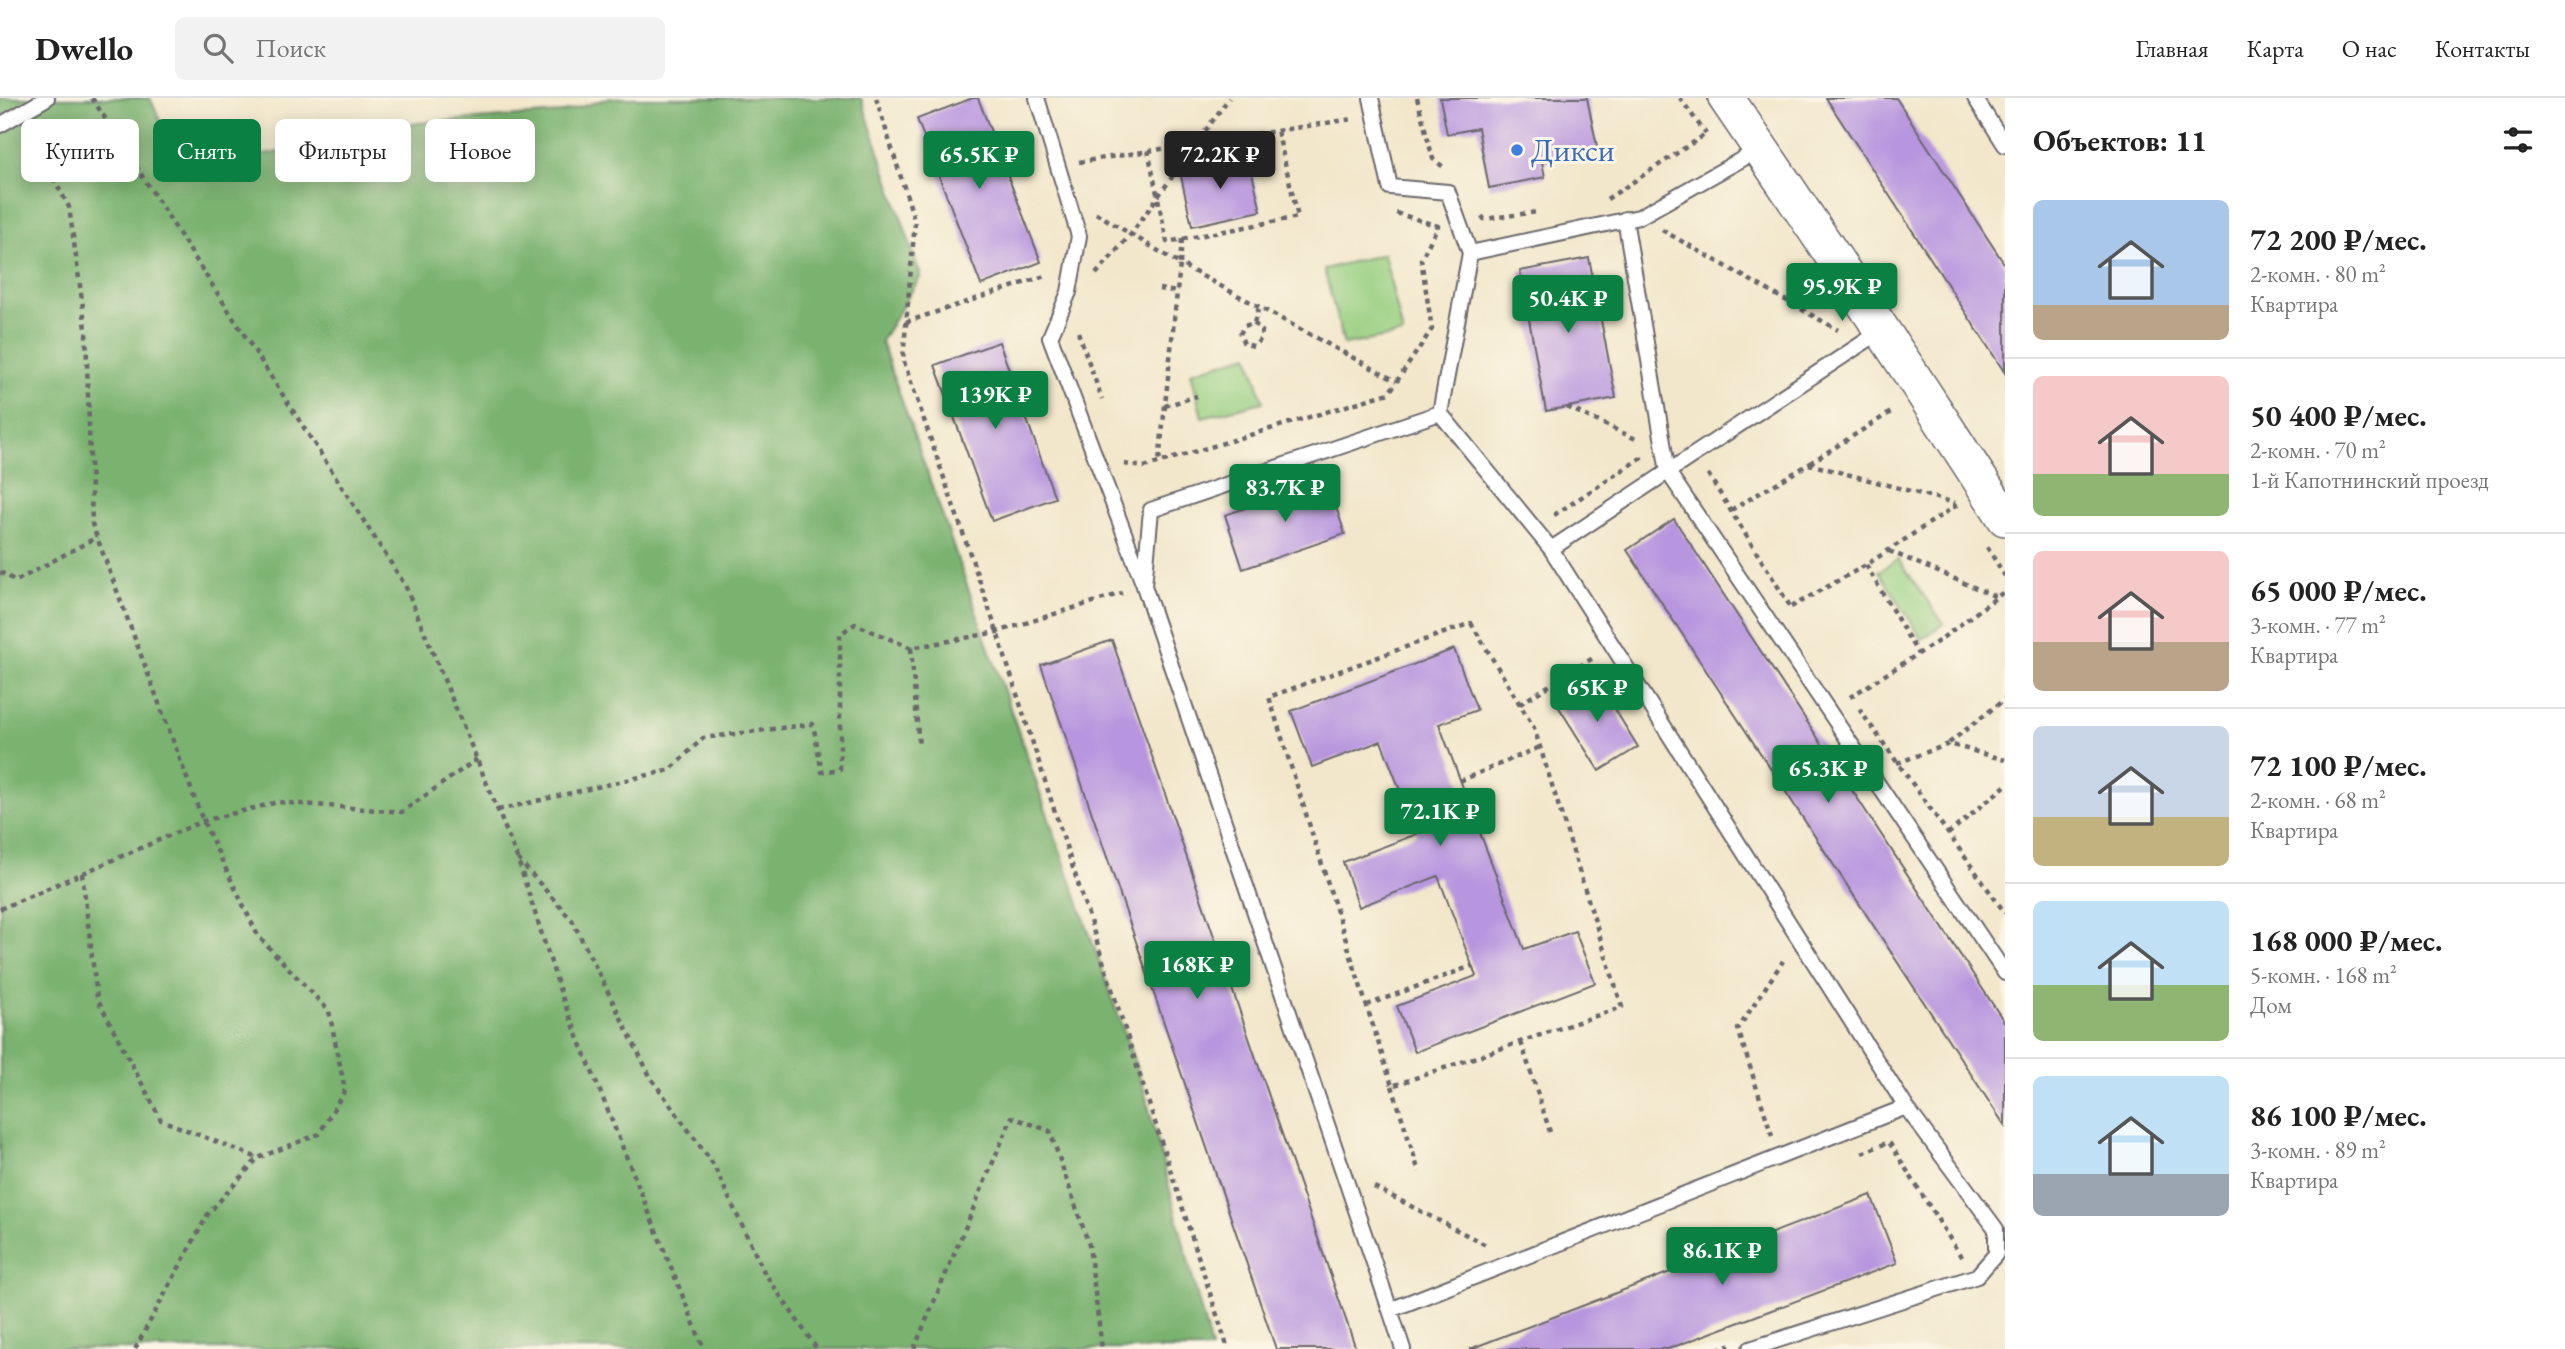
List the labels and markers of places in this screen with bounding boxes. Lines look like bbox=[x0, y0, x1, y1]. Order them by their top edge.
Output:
place label: Дикси bbox=[1531, 129, 1615, 171]
pin: 65.5K ₽ bbox=[914, 132, 1044, 191]
pin: 72.2K ₽ bbox=[1155, 132, 1285, 191]
marker: Дикси bbox=[1509, 142, 1525, 158]
pin: 95.9K ₽ bbox=[1777, 264, 1907, 323]
pin: 50.4K ₽ bbox=[1503, 275, 1633, 335]
pin: 139K ₽ bbox=[938, 372, 1052, 431]
pin: 83.7K ₽ bbox=[1220, 464, 1350, 524]
pin: 65K ₽ bbox=[1548, 664, 1646, 724]
pin: 65.3K ₽ bbox=[1763, 746, 1893, 805]
pin: 72.1K ₽ bbox=[1375, 788, 1505, 848]
pin: 168K ₽ bbox=[1140, 942, 1254, 1001]
pin: 86.1K ₽ bbox=[1657, 1228, 1787, 1287]

